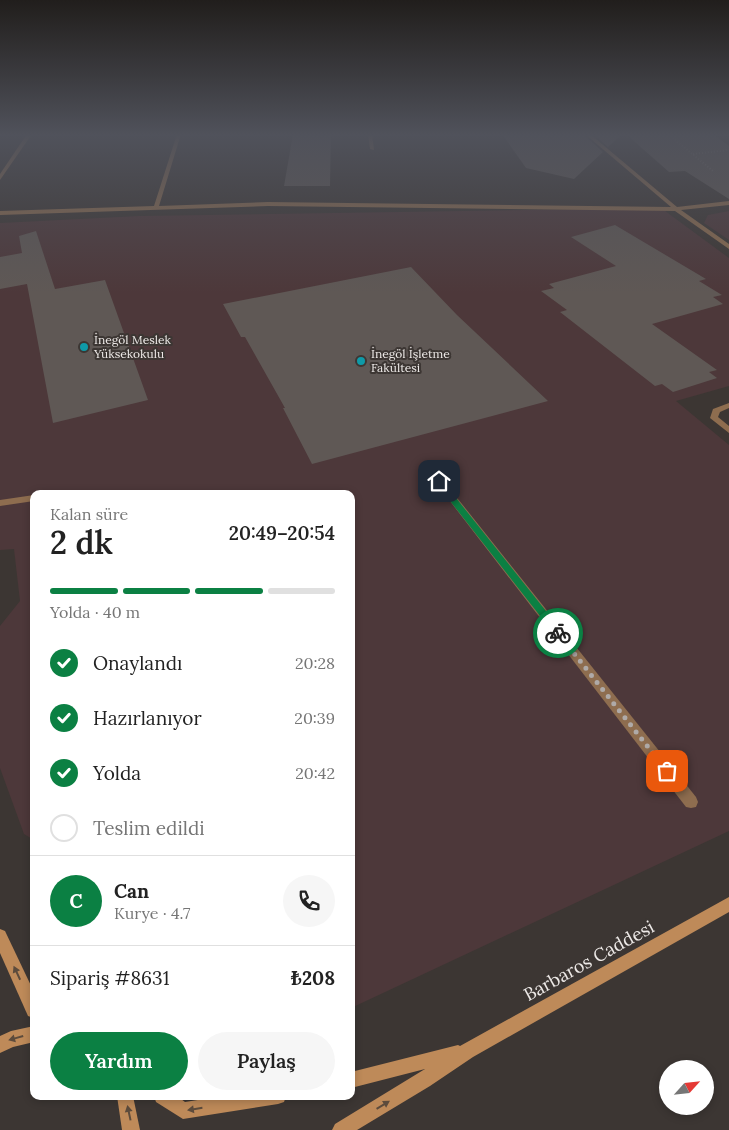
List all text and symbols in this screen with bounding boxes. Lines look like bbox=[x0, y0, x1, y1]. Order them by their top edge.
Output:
place label: İnegöl Meslek Yüksekokulu bbox=[93, 332, 171, 361]
marker: İnegöl Meslek Yüksekokulu bbox=[78, 341, 90, 353]
place label: İnegöl İşletme Fakültesi bbox=[371, 346, 450, 375]
marker: İnegöl İşletme Fakültesi bbox=[355, 355, 367, 367]
pin bbox=[418, 460, 460, 502]
icon: home bbox=[425, 467, 453, 495]
text: Kalan süre bbox=[50, 504, 128, 524]
text: 20:49–20:54 bbox=[229, 521, 335, 545]
text: 2 dk bbox=[50, 522, 113, 563]
text: Yolda · 40 m bbox=[50, 602, 140, 622]
courier bbox=[533, 608, 583, 658]
icon: bike bbox=[544, 619, 572, 647]
icon: check bbox=[50, 649, 78, 677]
text: Onaylandı bbox=[93, 651, 182, 675]
text: 20:28 bbox=[295, 653, 335, 673]
icon: check bbox=[50, 704, 78, 732]
text: Hazırlanıyor bbox=[93, 706, 202, 730]
text: 20:39 bbox=[294, 708, 335, 728]
pin bbox=[646, 750, 688, 792]
icon: bag bbox=[653, 757, 681, 785]
icon: check bbox=[50, 759, 78, 787]
text: Yolda bbox=[93, 761, 141, 785]
text: 20:42 bbox=[295, 763, 335, 783]
text: Teslim edildi bbox=[93, 816, 205, 840]
button: phone bbox=[283, 875, 335, 927]
text: Can bbox=[114, 879, 149, 903]
text: C bbox=[69, 889, 83, 913]
text: Kurye · 4.7 bbox=[114, 903, 190, 923]
street label: Barbaros Caddesi bbox=[519, 915, 658, 1006]
one-way arrow bbox=[13, 966, 21, 980]
text: Sipariş #8631 bbox=[50, 966, 170, 990]
text: ₺208 bbox=[291, 966, 335, 990]
button: Yardım bbox=[50, 1032, 188, 1090]
button: Paylaş bbox=[198, 1032, 335, 1090]
one-way arrow bbox=[9, 1035, 24, 1043]
north arrow bbox=[659, 1060, 714, 1115]
map controls bbox=[659, 1060, 714, 1115]
one-way arrow bbox=[377, 1100, 390, 1109]
one-way arrow bbox=[187, 1105, 203, 1113]
one-way arrow bbox=[125, 1106, 133, 1121]

